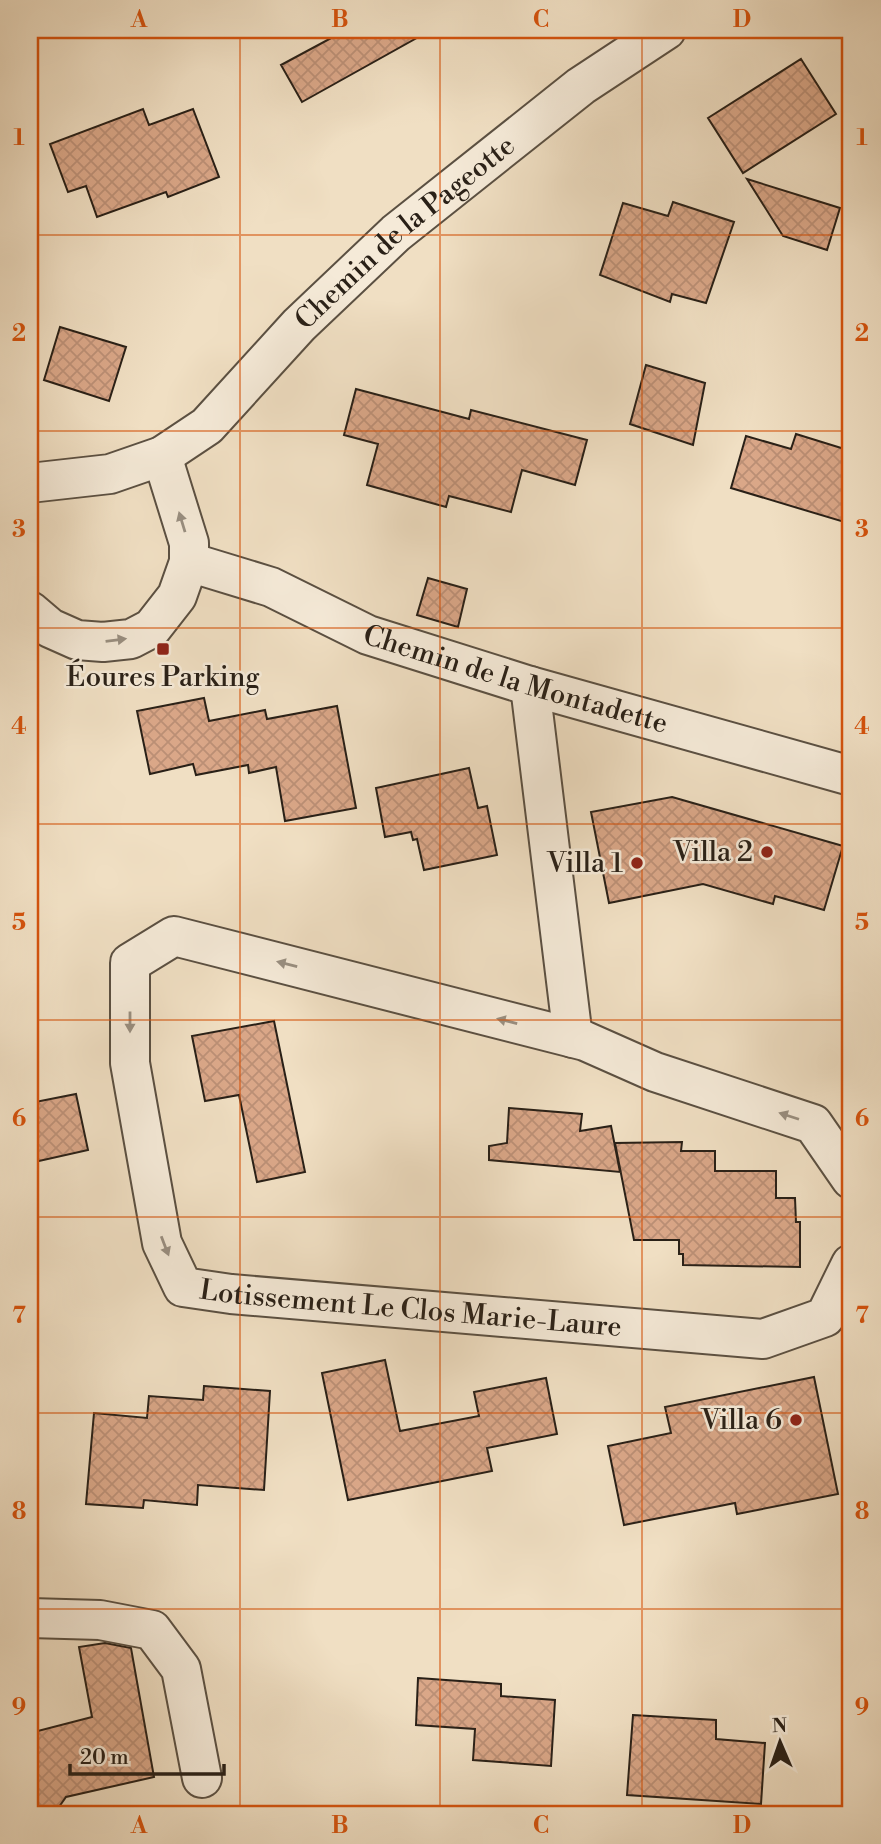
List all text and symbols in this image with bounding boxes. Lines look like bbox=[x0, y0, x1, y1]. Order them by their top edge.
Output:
text: A bbox=[130, 6, 148, 34]
text: B bbox=[331, 6, 349, 34]
text: C bbox=[533, 6, 549, 34]
text: D bbox=[733, 6, 751, 34]
text: 1 bbox=[13, 124, 25, 152]
text: 1 bbox=[856, 124, 868, 152]
street label: Chemin de la Pageotte bbox=[288, 128, 522, 337]
text: 2 bbox=[12, 320, 26, 348]
text: 2 bbox=[855, 320, 869, 348]
one-way arrow bbox=[177, 511, 187, 532]
text: 3 bbox=[12, 516, 26, 544]
text: 3 bbox=[855, 516, 869, 544]
street label: Chemin de la Montadette bbox=[359, 617, 672, 741]
one-way arrow bbox=[105, 635, 127, 646]
marker: Éoures Parking bbox=[155, 641, 171, 657]
place label: Éoures Parking bbox=[66, 658, 260, 695]
text: 4 bbox=[11, 713, 27, 741]
text: 4 bbox=[854, 713, 870, 741]
place label: Villa 2 bbox=[672, 835, 753, 870]
marker: Villa 2 bbox=[759, 844, 775, 860]
place label: Villa 1 bbox=[546, 846, 623, 881]
marker: Villa 1 bbox=[629, 855, 645, 871]
text: 5 bbox=[12, 909, 26, 937]
text: 5 bbox=[855, 909, 869, 937]
one-way arrow bbox=[276, 959, 297, 969]
one-way arrow bbox=[124, 1012, 136, 1034]
one-way arrow bbox=[496, 1015, 518, 1026]
text: 6 bbox=[12, 1105, 26, 1133]
text: 6 bbox=[855, 1105, 869, 1133]
one-way arrow bbox=[778, 1110, 799, 1121]
one-way arrow bbox=[159, 1236, 170, 1257]
street label: Lotissement Le Clos Marie-Laure bbox=[197, 1272, 623, 1344]
text: 7 bbox=[12, 1302, 26, 1330]
text: 7 bbox=[855, 1302, 869, 1330]
place label: Villa 6 bbox=[700, 1403, 782, 1438]
marker: Villa 6 bbox=[788, 1412, 804, 1428]
text: 8 bbox=[12, 1498, 26, 1526]
text: 8 bbox=[855, 1498, 869, 1526]
text: 9 bbox=[12, 1694, 26, 1722]
text: 9 bbox=[855, 1694, 869, 1722]
north arrow bbox=[744, 1708, 814, 1778]
text: N bbox=[772, 1714, 787, 1738]
scale bar bbox=[70, 1732, 224, 1776]
text: 20 m bbox=[80, 1745, 129, 1771]
text: A bbox=[130, 1812, 148, 1840]
text: B bbox=[331, 1812, 349, 1840]
text: C bbox=[533, 1812, 549, 1840]
text: D bbox=[733, 1812, 751, 1840]

